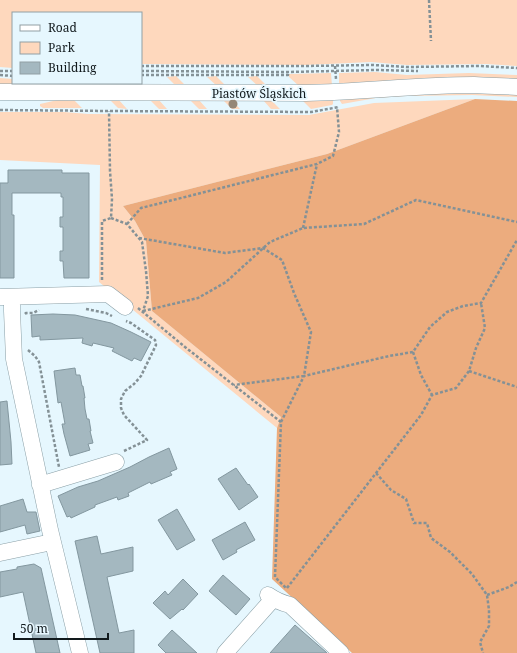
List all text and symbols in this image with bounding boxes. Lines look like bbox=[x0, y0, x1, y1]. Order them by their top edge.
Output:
legend bbox=[12, 12, 142, 84]
text: Road bbox=[48, 19, 78, 36]
text: Park bbox=[48, 39, 76, 56]
text: Building bbox=[48, 59, 97, 76]
street label: Piastów Śląskich bbox=[212, 85, 307, 102]
scale bar bbox=[14, 615, 108, 641]
text: 50 m bbox=[20, 620, 48, 637]

